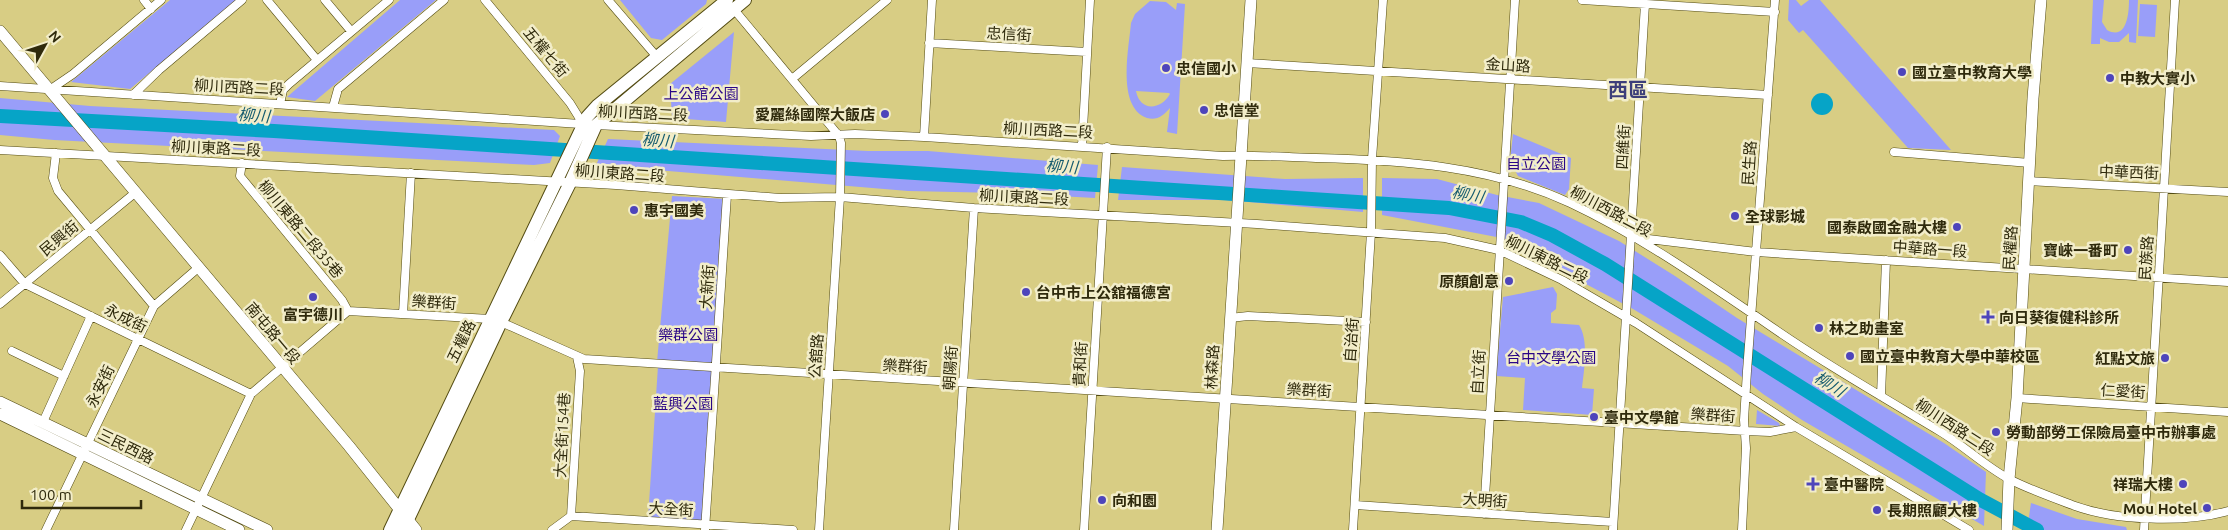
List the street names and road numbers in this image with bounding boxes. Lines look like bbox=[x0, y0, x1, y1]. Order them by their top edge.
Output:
street label: 五權七街 bbox=[520, 24, 572, 80]
street label: 忠信街 bbox=[986, 24, 1032, 44]
street label: 金山路 bbox=[1485, 55, 1531, 75]
street label: 柳川西路二段 bbox=[194, 76, 284, 98]
street label: 柳川西路二段 bbox=[598, 102, 688, 124]
street label: 柳川西路二段 bbox=[1003, 119, 1093, 141]
street label: 四維街 bbox=[1613, 124, 1633, 170]
street label: 柳川東路二段 bbox=[171, 137, 261, 159]
street label: 民生路 bbox=[1739, 140, 1759, 186]
street label: 柳川東路二段 bbox=[575, 161, 665, 185]
street label: 中華西街 bbox=[2099, 162, 2159, 182]
street label: 柳川東路二段35巷 bbox=[255, 177, 347, 281]
street label: 柳川西路二段 bbox=[1567, 182, 1655, 240]
street label: 柳川東路二段 bbox=[979, 186, 1069, 208]
street label: 民興街 bbox=[36, 217, 82, 259]
street label: 民權路 bbox=[2000, 225, 2020, 271]
street label: 柳川東路二段 bbox=[1503, 232, 1591, 286]
street label: 民族路 bbox=[2136, 235, 2156, 281]
street label: 中華路一段 bbox=[1892, 238, 1968, 260]
street label: 大新街 bbox=[697, 264, 717, 310]
street label: 樂群街 bbox=[411, 292, 457, 312]
street label: 南屯路一段 bbox=[242, 299, 304, 367]
street label: 永成街 bbox=[102, 300, 150, 336]
street label: 五權路 bbox=[443, 317, 479, 365]
street label: 自治街 bbox=[1341, 317, 1361, 363]
street label: 公舘路 bbox=[806, 333, 826, 379]
street label: 貴和街 bbox=[1070, 341, 1090, 387]
street label: 林森路 bbox=[1202, 344, 1222, 390]
street label: 朝陽街 bbox=[940, 345, 960, 391]
street label: 自立街 bbox=[1468, 349, 1488, 395]
street label: 樂群街 bbox=[882, 356, 928, 376]
street label: 永安街 bbox=[82, 362, 118, 410]
street label: 樂群街 bbox=[1286, 380, 1332, 400]
street label: 仁愛街 bbox=[2100, 381, 2146, 401]
street label: 大全街154巷 bbox=[551, 392, 573, 478]
street label: 柳川西路二段 bbox=[1913, 395, 1997, 459]
street label: 樂群街 bbox=[1690, 405, 1736, 425]
street label: 三民西路 bbox=[95, 425, 157, 467]
street label: 大明街 bbox=[1462, 490, 1508, 510]
street label: 大全街 bbox=[648, 499, 694, 519]

